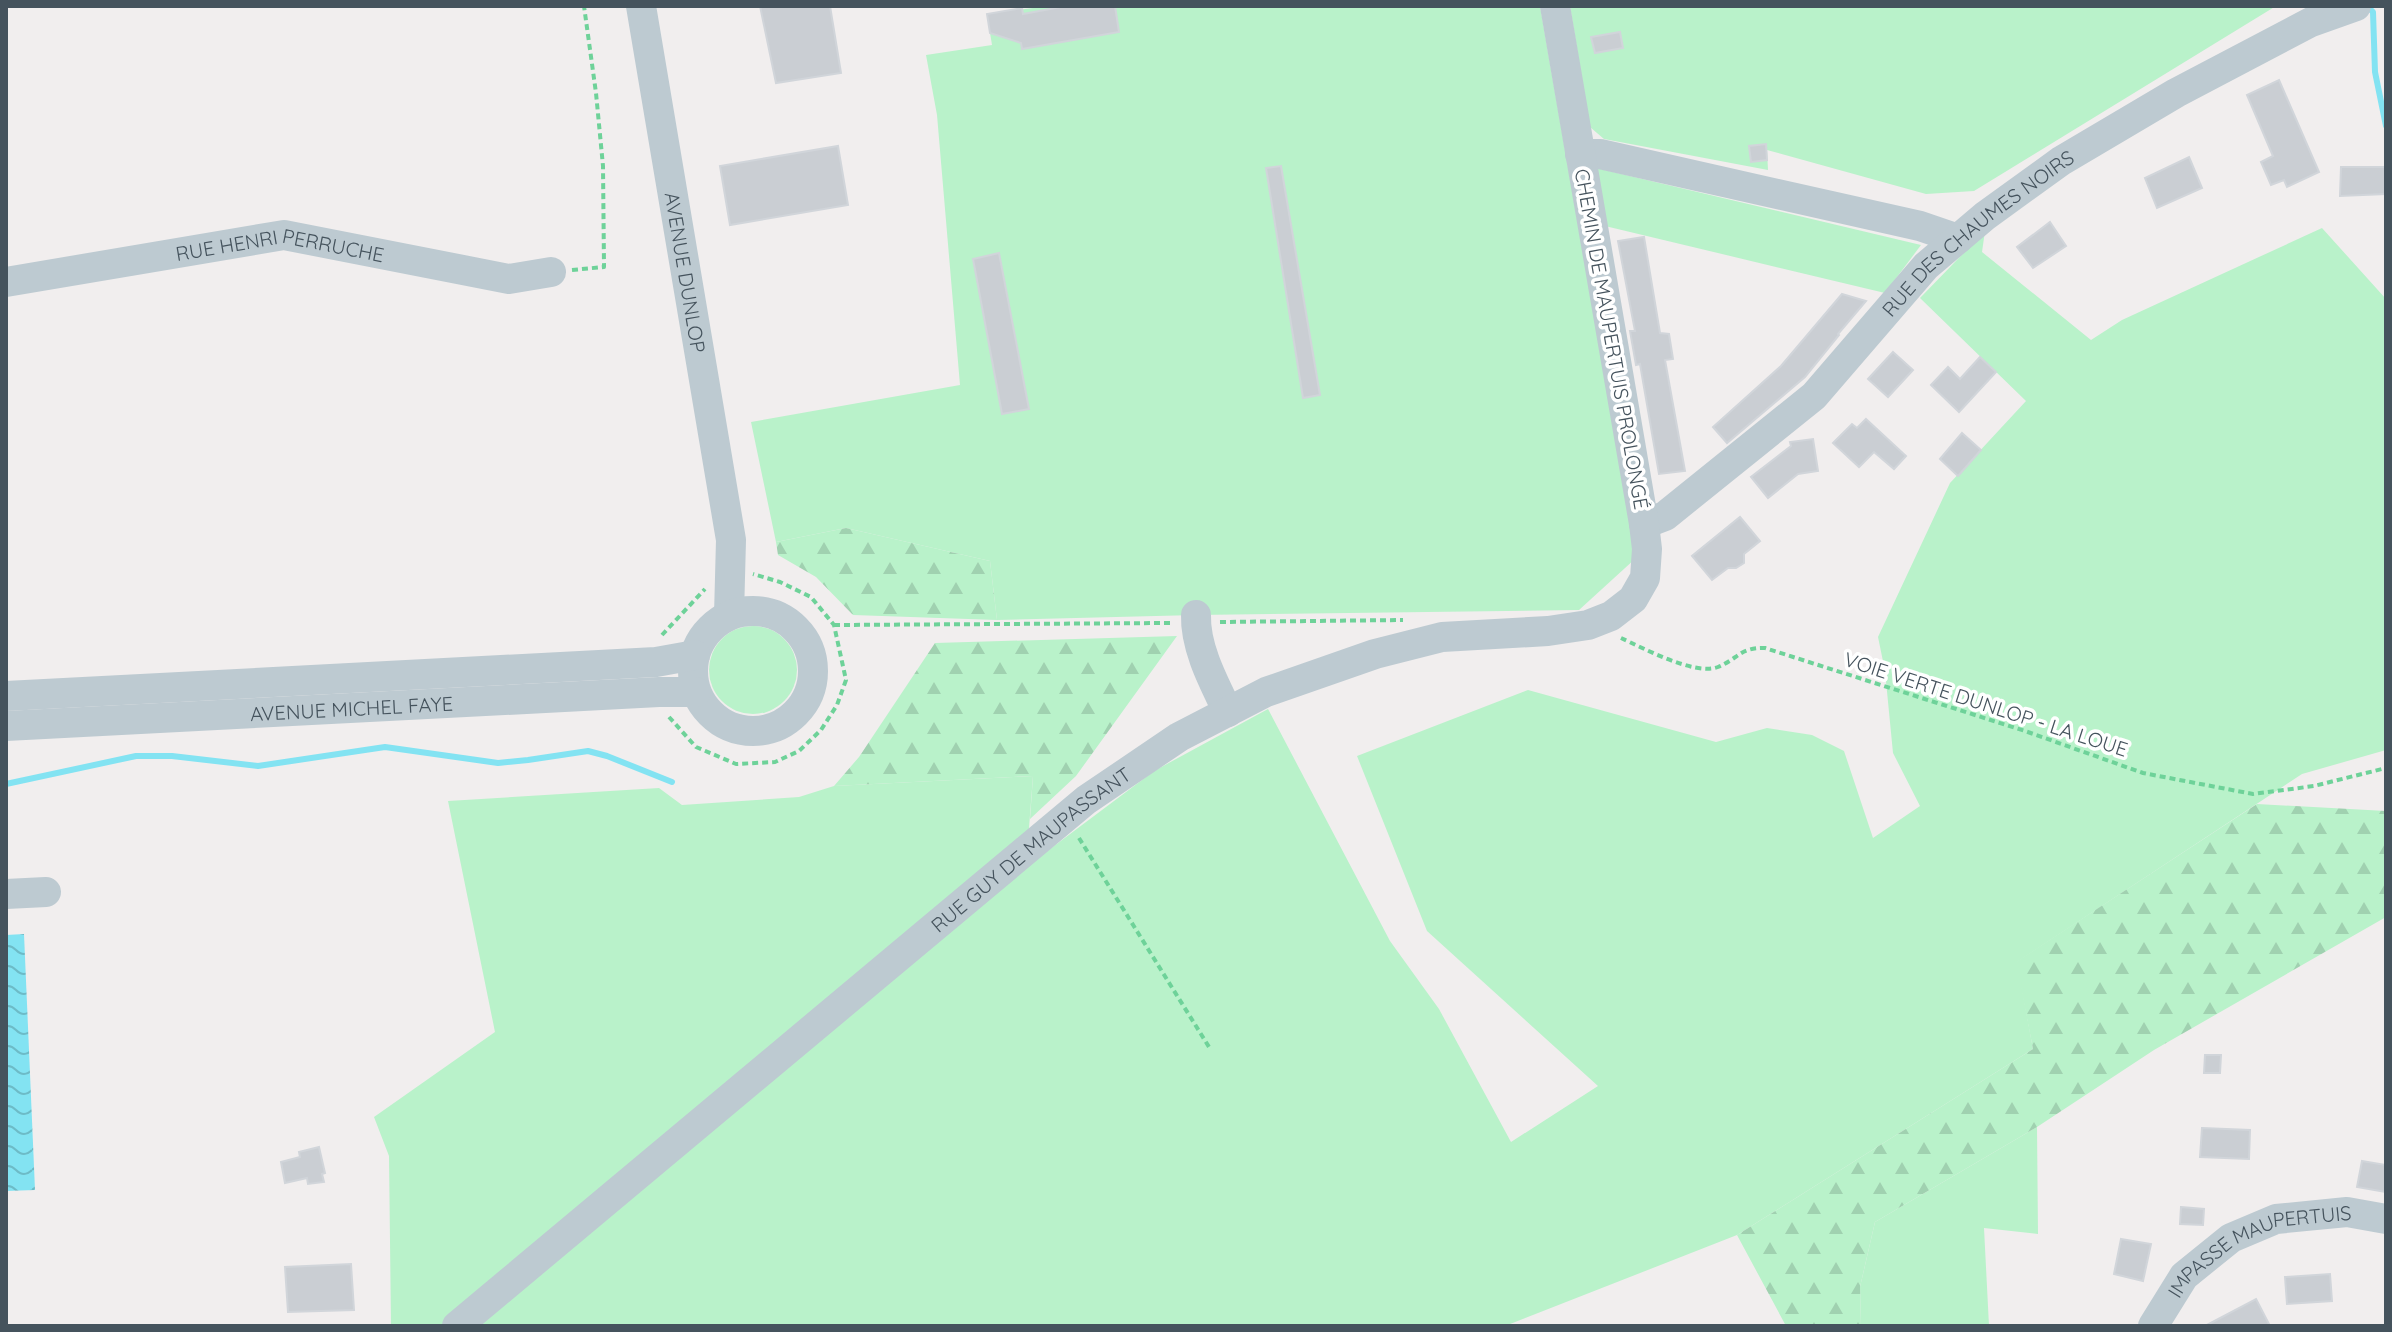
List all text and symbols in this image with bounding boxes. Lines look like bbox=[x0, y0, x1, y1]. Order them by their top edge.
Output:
street label: RUE DES CHAUMES NOIRS bbox=[1876, 144, 2078, 321]
street label: CHEMIN DE MAUPERTUIS PROLONGÉ bbox=[1570, 167, 1654, 511]
street label: AVENUE DUNLOP bbox=[660, 190, 712, 354]
street label: RUE HENRI PERRUCHE bbox=[174, 223, 386, 267]
street label: VOIE VERTE DUNLOP - LA LOUE bbox=[1841, 646, 2131, 762]
street label: AVENUE MICHEL FAYE bbox=[249, 690, 454, 726]
street label: RUE GUY DE MAUPASSANT bbox=[925, 761, 1135, 937]
street label: IMPASSE MAUPERTUIS bbox=[2161, 1199, 2353, 1302]

